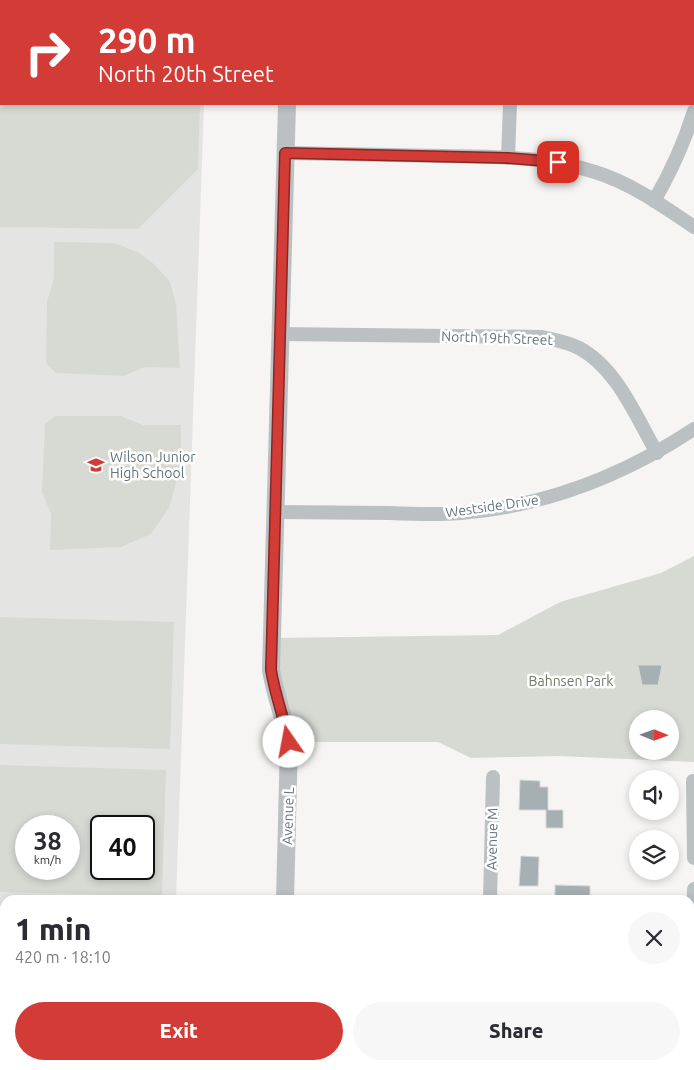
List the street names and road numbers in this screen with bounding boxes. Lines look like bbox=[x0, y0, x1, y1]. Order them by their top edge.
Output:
street label: North 19th Street bbox=[441, 328, 554, 348]
street label: Westside Drive bbox=[444, 492, 540, 520]
street label: Avenue L bbox=[279, 787, 297, 845]
street label: Avenue M bbox=[483, 808, 501, 870]

